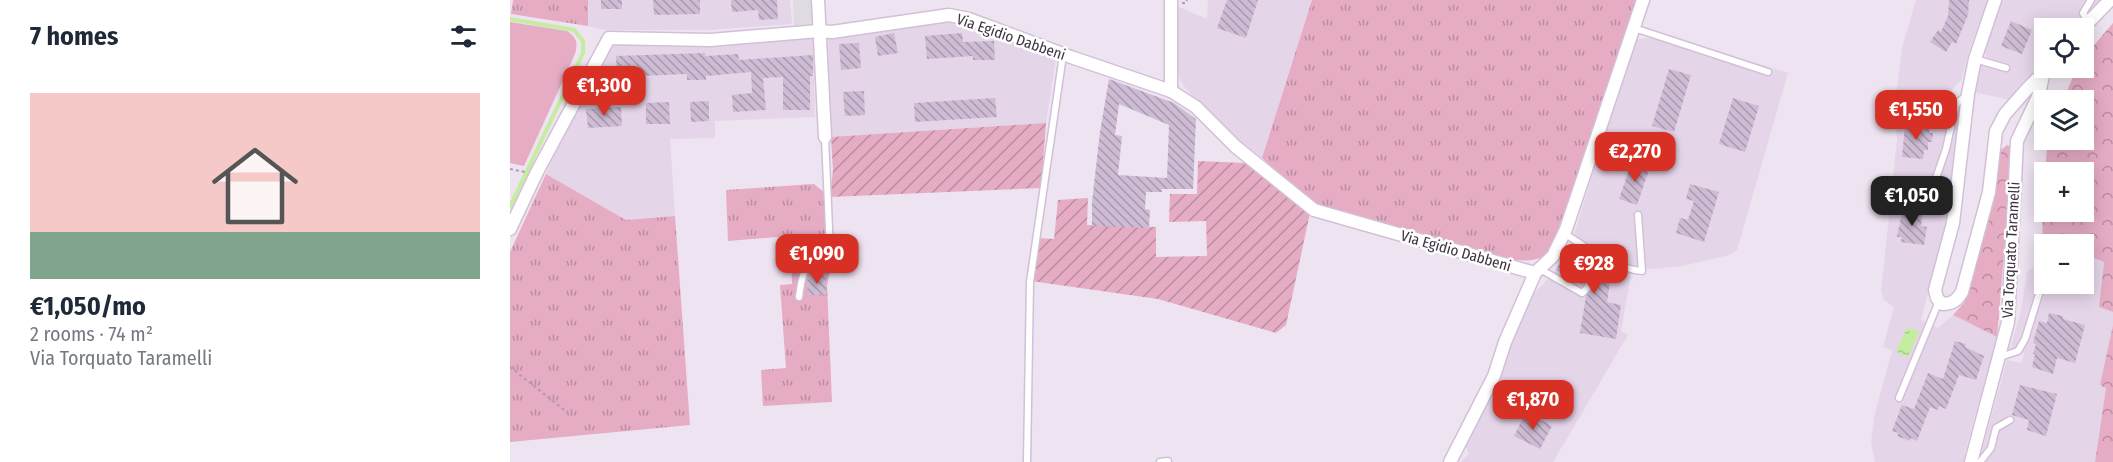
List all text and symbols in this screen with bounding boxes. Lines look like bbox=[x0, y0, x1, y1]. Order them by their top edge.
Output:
street label: Via Egidio Dabbeni bbox=[954, 10, 1068, 64]
map controls bbox=[2034, 18, 2094, 294]
button: locate bbox=[2034, 18, 2094, 78]
icon: filters bbox=[447, 20, 480, 53]
text: 7 homes bbox=[30, 21, 118, 52]
pin: €1,300 bbox=[555, 66, 653, 117]
text: €1,300 bbox=[577, 73, 631, 97]
pin: €1,550 bbox=[1867, 90, 1965, 141]
button: layers bbox=[2034, 90, 2094, 150]
text: €1,550 bbox=[1889, 97, 1943, 121]
icon: home bbox=[201, 132, 309, 240]
pin: €2,270 bbox=[1586, 132, 1684, 183]
text: €2,270 bbox=[1609, 139, 1661, 163]
button: + bbox=[2034, 162, 2094, 222]
pin: €1,050 bbox=[1863, 176, 1961, 227]
street label: Via Torquato Taramelli bbox=[1998, 181, 2024, 319]
text: €1,050 bbox=[1885, 183, 1939, 207]
street label: Via Egidio Dabbeni bbox=[1399, 227, 1513, 275]
pin: €1,090 bbox=[768, 234, 866, 285]
button: − bbox=[2034, 234, 2094, 294]
text: €1,090 bbox=[790, 241, 844, 265]
pin: €928 bbox=[1558, 244, 1630, 295]
text: €928 bbox=[1574, 251, 1614, 275]
text: €1,050/mo bbox=[30, 291, 146, 322]
text: 2 rooms · 74 m² bbox=[30, 322, 153, 346]
text: Via Torquato Taramelli bbox=[30, 346, 212, 370]
pin: €1,870 bbox=[1484, 380, 1582, 431]
text: €1,870 bbox=[1507, 387, 1559, 411]

